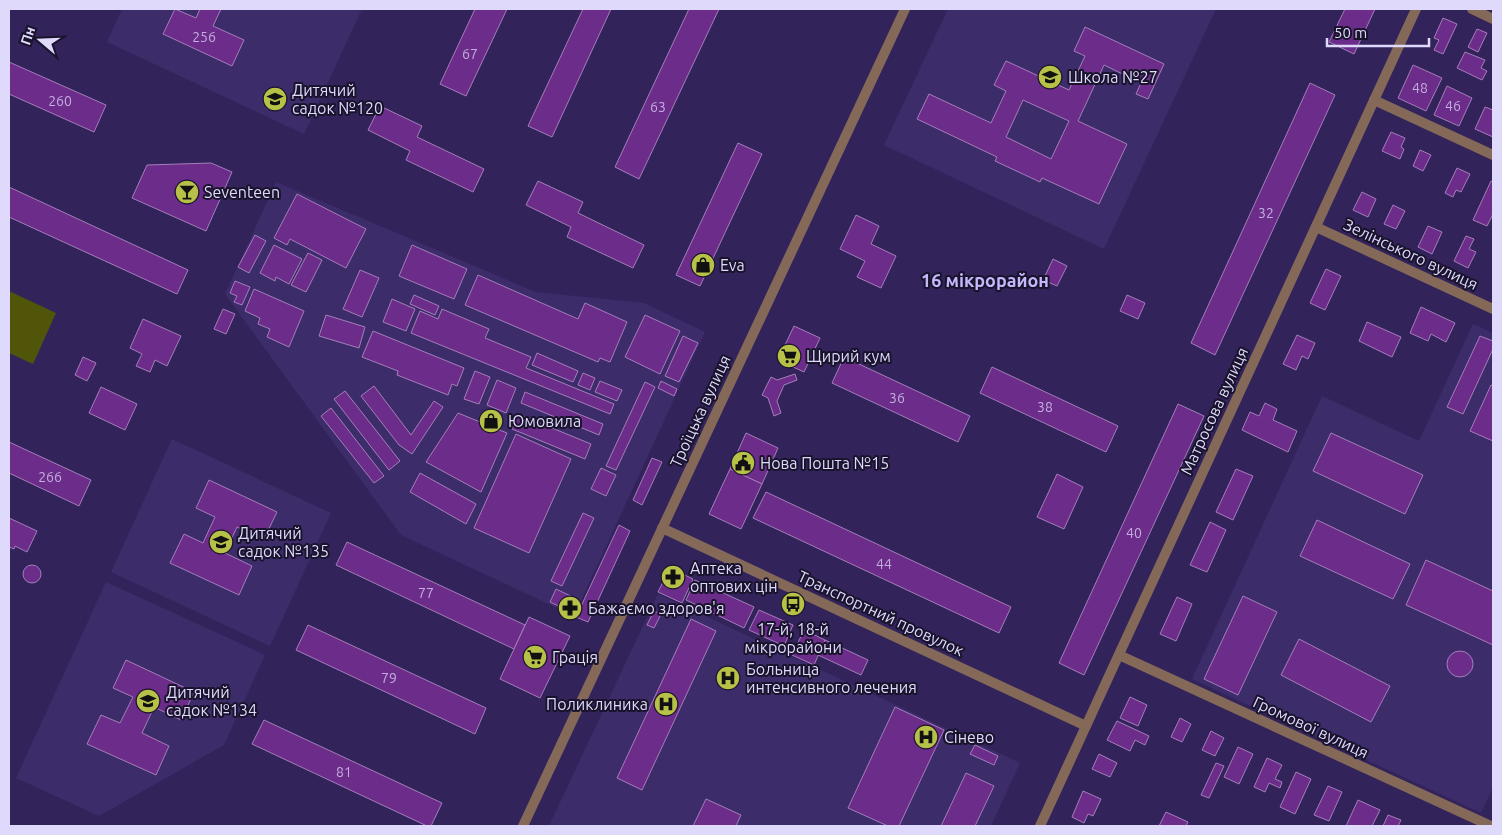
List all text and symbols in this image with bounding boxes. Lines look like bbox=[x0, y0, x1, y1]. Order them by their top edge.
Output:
north arrow bbox=[15, 15, 65, 65]
scale bar bbox=[1327, 15, 1430, 47]
text: Пн bbox=[17, 24, 38, 47]
text: 50 m bbox=[1334, 24, 1367, 41]
house number: 256 bbox=[192, 29, 216, 45]
house number: 67 bbox=[462, 46, 478, 62]
school or university icon: Школа №27 bbox=[1037, 64, 1063, 90]
place label: Школа №27 bbox=[1068, 68, 1158, 86]
house number: 48 bbox=[1412, 80, 1428, 96]
place label: Дитячий садок №120 bbox=[292, 81, 383, 117]
school or university icon: Дитячий садок №120 bbox=[262, 86, 288, 112]
house number: 260 bbox=[48, 93, 72, 109]
house number: 46 bbox=[1445, 98, 1461, 114]
house number: 63 bbox=[650, 99, 666, 115]
bar icon: Seventeen bbox=[174, 179, 200, 205]
place label: Seventeen bbox=[204, 183, 280, 201]
house number: 32 bbox=[1258, 205, 1274, 221]
street label: Зелінського вулиця bbox=[1341, 215, 1481, 293]
shop icon: Eva bbox=[690, 252, 716, 278]
place label: Eva bbox=[720, 256, 745, 274]
district label: 16 мікрорайон bbox=[921, 270, 1049, 290]
supermarket icon: Щирий кум bbox=[776, 343, 802, 369]
street label: Матросова вулиця bbox=[1177, 344, 1251, 478]
place label: Щирий кум bbox=[806, 347, 891, 365]
street label: Троїцька вулиця bbox=[666, 352, 734, 470]
house number: 36 bbox=[889, 390, 905, 406]
house number: 38 bbox=[1037, 399, 1053, 415]
shop icon: Юмовила bbox=[478, 408, 504, 434]
place label: Юмовила bbox=[508, 412, 581, 430]
public building icon: Нова Пошта №15 bbox=[730, 450, 756, 476]
place label: Нова Пошта №15 bbox=[760, 454, 889, 472]
house number: 266 bbox=[38, 469, 62, 485]
place label: Дитячий садок №135 bbox=[238, 524, 329, 560]
house number: 40 bbox=[1126, 525, 1142, 541]
school or university icon: Дитячий садок №135 bbox=[208, 529, 234, 555]
house number: 44 bbox=[876, 556, 892, 572]
place label: Аптека оптових цін bbox=[690, 559, 778, 595]
pharmacy icon: Аптека оптових цін bbox=[660, 564, 686, 590]
street label: Транспортний провулок bbox=[795, 567, 967, 659]
house number: 77 bbox=[418, 585, 434, 601]
bus stop icon: 17-й, 18-й мікрорайони bbox=[780, 591, 806, 617]
pharmacy icon: Бажаємо здоров'я bbox=[557, 595, 583, 621]
place label: Бажаємо здоров'я bbox=[588, 599, 725, 617]
place label: 17-й, 18-й мікрорайони bbox=[744, 620, 842, 656]
supermarket icon: Грація bbox=[522, 644, 548, 670]
place label: Грація bbox=[552, 648, 598, 666]
place label: Больница интенсивного лечения bbox=[746, 660, 917, 696]
hospital icon: Больница интенсивного лечения bbox=[715, 665, 741, 691]
house number: 79 bbox=[381, 670, 397, 686]
place label: Дитячий садок №134 bbox=[166, 683, 257, 719]
school or university icon: Дитячий садок №134 bbox=[135, 688, 161, 714]
hospital icon: Поликлиника bbox=[653, 691, 679, 717]
street label: Громової вулиця bbox=[1250, 692, 1372, 762]
place label: Поликлиника bbox=[546, 695, 648, 713]
hospital icon: Сінево bbox=[913, 724, 939, 750]
place label: Сінево bbox=[944, 728, 994, 746]
house number: 81 bbox=[336, 764, 352, 780]

